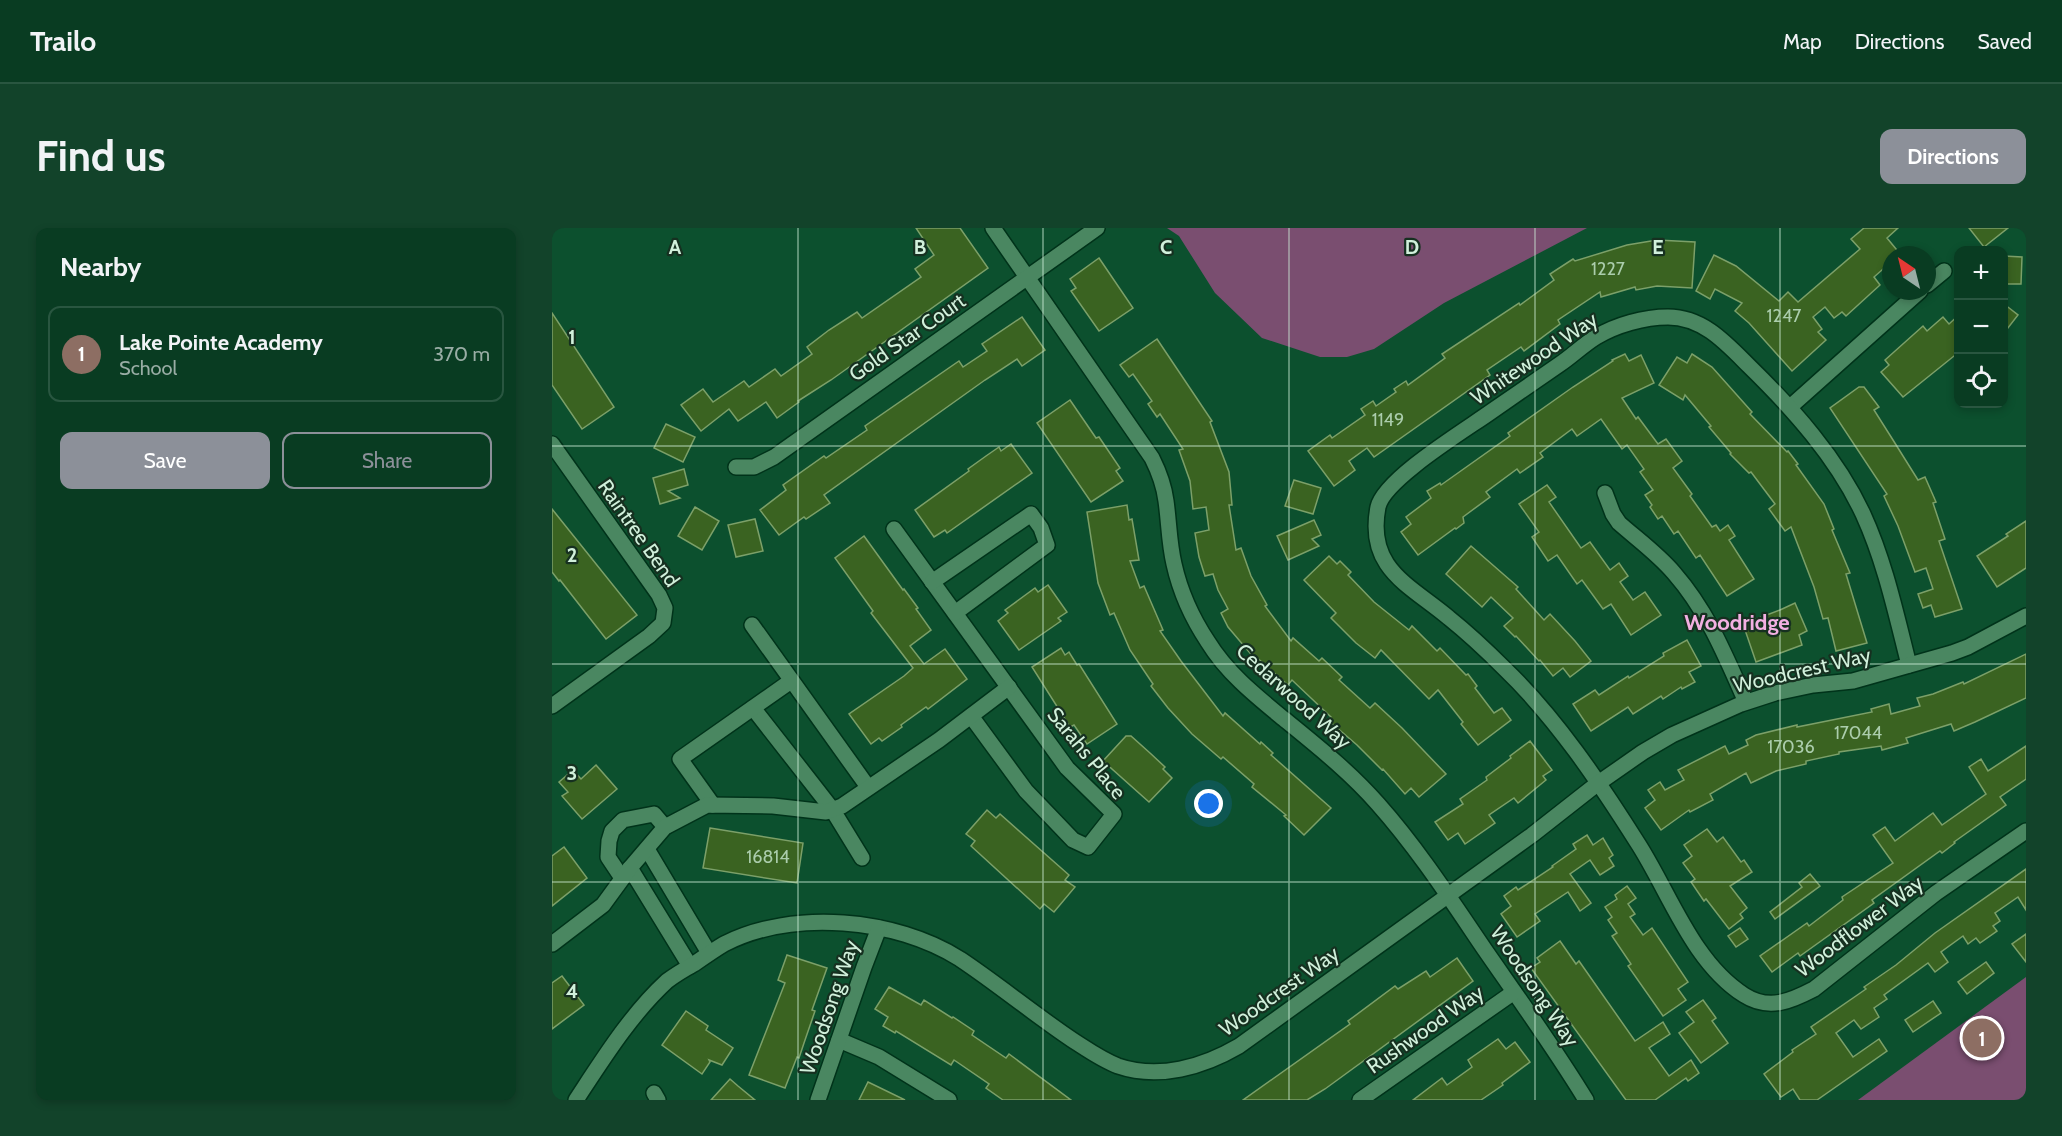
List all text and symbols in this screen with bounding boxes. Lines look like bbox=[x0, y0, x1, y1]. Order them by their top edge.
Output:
text: Trailo bbox=[30, 24, 96, 58]
text: Map bbox=[1783, 29, 1822, 54]
text: Directions bbox=[1855, 29, 1944, 54]
text: Saved bbox=[1977, 29, 2032, 54]
button: Directions bbox=[1880, 129, 2026, 184]
text: Find us bbox=[36, 130, 165, 182]
text: A bbox=[669, 235, 682, 259]
text: B bbox=[914, 235, 926, 259]
text: C bbox=[1160, 235, 1172, 259]
text: D bbox=[1405, 235, 1419, 259]
text: E bbox=[1652, 235, 1664, 259]
north arrow bbox=[1882, 246, 1936, 300]
map controls bbox=[1954, 246, 2008, 408]
button: + bbox=[1954, 246, 2008, 300]
text: Nearby bbox=[60, 251, 141, 283]
house number: 1227 bbox=[1591, 258, 1625, 280]
street label: Gold Star Court bbox=[844, 288, 970, 386]
button: − bbox=[1954, 300, 2008, 354]
house number: 1247 bbox=[1767, 305, 1801, 327]
street label: Whitewood Way bbox=[1466, 306, 1602, 410]
text: 1 bbox=[568, 325, 576, 349]
text: Lake Pointe Academy bbox=[119, 329, 323, 356]
text: 1 bbox=[78, 342, 85, 366]
text: 370 m bbox=[433, 342, 490, 366]
button: locate bbox=[1954, 354, 2008, 408]
text: School bbox=[119, 356, 177, 380]
house number: 1149 bbox=[1372, 409, 1404, 431]
button: Save bbox=[60, 432, 270, 489]
button: Share bbox=[282, 432, 492, 489]
street label: Raintree Bend bbox=[593, 475, 685, 591]
text: 2 bbox=[567, 543, 577, 567]
district label: Woodridge bbox=[1684, 609, 1790, 636]
street label: Cedarwood Way bbox=[1232, 638, 1357, 754]
street label: Woodcrest Way bbox=[1731, 642, 1874, 698]
street label: Sarahs Place bbox=[1042, 702, 1132, 804]
house number: 17044 bbox=[1834, 722, 1882, 744]
house number: 17036 bbox=[1767, 736, 1815, 758]
text: 3 bbox=[567, 761, 577, 785]
your location bbox=[1194, 789, 1223, 818]
house number: 16814 bbox=[746, 846, 790, 868]
street label: Woodflower Way bbox=[1790, 870, 1928, 982]
street label: Woodsong Way bbox=[1485, 921, 1585, 1051]
street label: Woodsong Way bbox=[794, 936, 864, 1077]
street label: Woodcrest Way bbox=[1214, 940, 1344, 1041]
text: 4 bbox=[566, 979, 578, 1003]
street label: Rushwood Way bbox=[1362, 979, 1489, 1079]
pin: 1 bbox=[1962, 1016, 2002, 1060]

